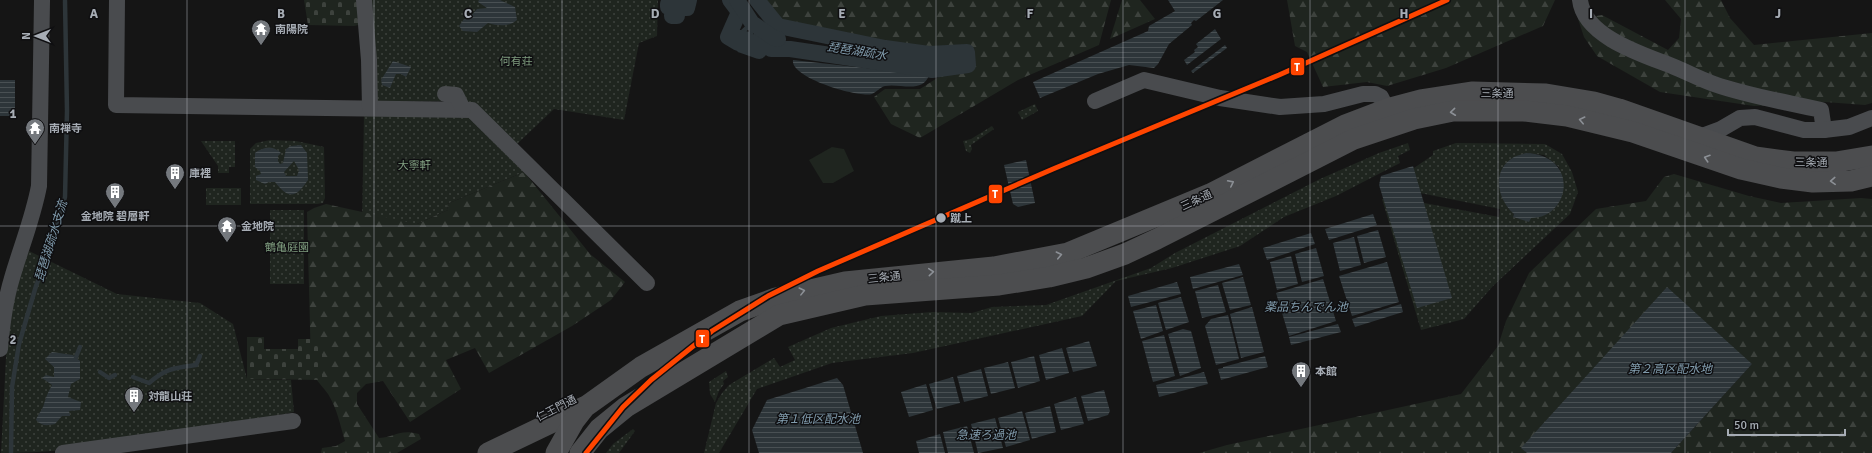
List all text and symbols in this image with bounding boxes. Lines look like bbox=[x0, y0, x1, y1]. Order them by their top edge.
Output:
text: A bbox=[90, 6, 99, 22]
text: B bbox=[277, 6, 285, 22]
text: C bbox=[464, 6, 472, 22]
text: D bbox=[651, 6, 660, 22]
text: E bbox=[838, 6, 846, 22]
text: F bbox=[1027, 6, 1034, 22]
text: G bbox=[1213, 6, 1221, 22]
text: H bbox=[1400, 6, 1408, 22]
text: I bbox=[1589, 6, 1593, 22]
text: J bbox=[1775, 6, 1781, 22]
north arrow bbox=[16, 16, 56, 56]
temple icon: 南陽院 bbox=[250, 18, 272, 46]
place label: 南陽院 bbox=[275, 23, 308, 36]
text: N bbox=[20, 32, 33, 40]
water label: 琵琶湖疏水 bbox=[826, 39, 890, 64]
park label: 何有荘 bbox=[500, 55, 533, 68]
line badge: T bbox=[1290, 57, 1305, 76]
text: T bbox=[1294, 61, 1300, 74]
street label: 三条通 bbox=[1480, 87, 1514, 100]
text: 1 bbox=[9, 106, 17, 122]
one-way arrow bbox=[1450, 107, 1456, 116]
one-way arrow bbox=[1579, 116, 1586, 124]
temple icon: 南禅寺 bbox=[24, 117, 46, 145]
place label: 南禅寺 bbox=[49, 122, 82, 135]
one-way arrow bbox=[1703, 154, 1710, 163]
street label: 三条通 bbox=[1794, 156, 1828, 169]
park label: 大寧軒 bbox=[398, 159, 431, 172]
building icon: 庫裡 bbox=[164, 162, 186, 190]
place label: 庫裡 bbox=[189, 167, 211, 180]
one-way arrow bbox=[1830, 177, 1836, 186]
building icon: 金地院 碧層軒 bbox=[104, 181, 126, 209]
one-way arrow bbox=[1227, 181, 1234, 188]
line badge: T bbox=[988, 184, 1003, 204]
text: T bbox=[992, 188, 998, 201]
street label: 三条通 bbox=[1179, 188, 1214, 213]
water label: 琵琶湖疏水支流 bbox=[32, 197, 72, 284]
place label: 金地院 碧層軒 bbox=[81, 210, 149, 223]
marker: 蹴上 bbox=[934, 211, 948, 225]
place label: 蹴上 bbox=[950, 212, 972, 225]
temple icon: 金地院 bbox=[216, 215, 238, 243]
place label: 金地院 bbox=[241, 220, 274, 233]
park label: 鶴亀庭園 bbox=[265, 241, 309, 254]
one-way arrow bbox=[1056, 251, 1063, 259]
one-way arrow bbox=[928, 268, 934, 277]
street label: 三条通 bbox=[867, 269, 901, 286]
one-way arrow bbox=[798, 287, 805, 296]
water label: 薬品ちんでん池 bbox=[1264, 300, 1349, 315]
line badge: T bbox=[695, 329, 710, 348]
text: 2 bbox=[9, 332, 17, 348]
text: T bbox=[699, 333, 705, 346]
building icon: 本館 bbox=[1290, 360, 1312, 388]
water label: 第２高区配水地 bbox=[1628, 362, 1714, 377]
place label: 本館 bbox=[1315, 365, 1337, 378]
building icon: 対龍山荘 bbox=[123, 385, 145, 413]
place label: 対龍山荘 bbox=[148, 390, 192, 403]
street label: 仁王門通 bbox=[534, 393, 579, 424]
scale bar bbox=[1728, 411, 1845, 437]
water label: 第１低区配水池 bbox=[776, 412, 861, 427]
text: 50 m bbox=[1734, 418, 1759, 433]
water label: 急速ろ過池 bbox=[956, 428, 1017, 443]

